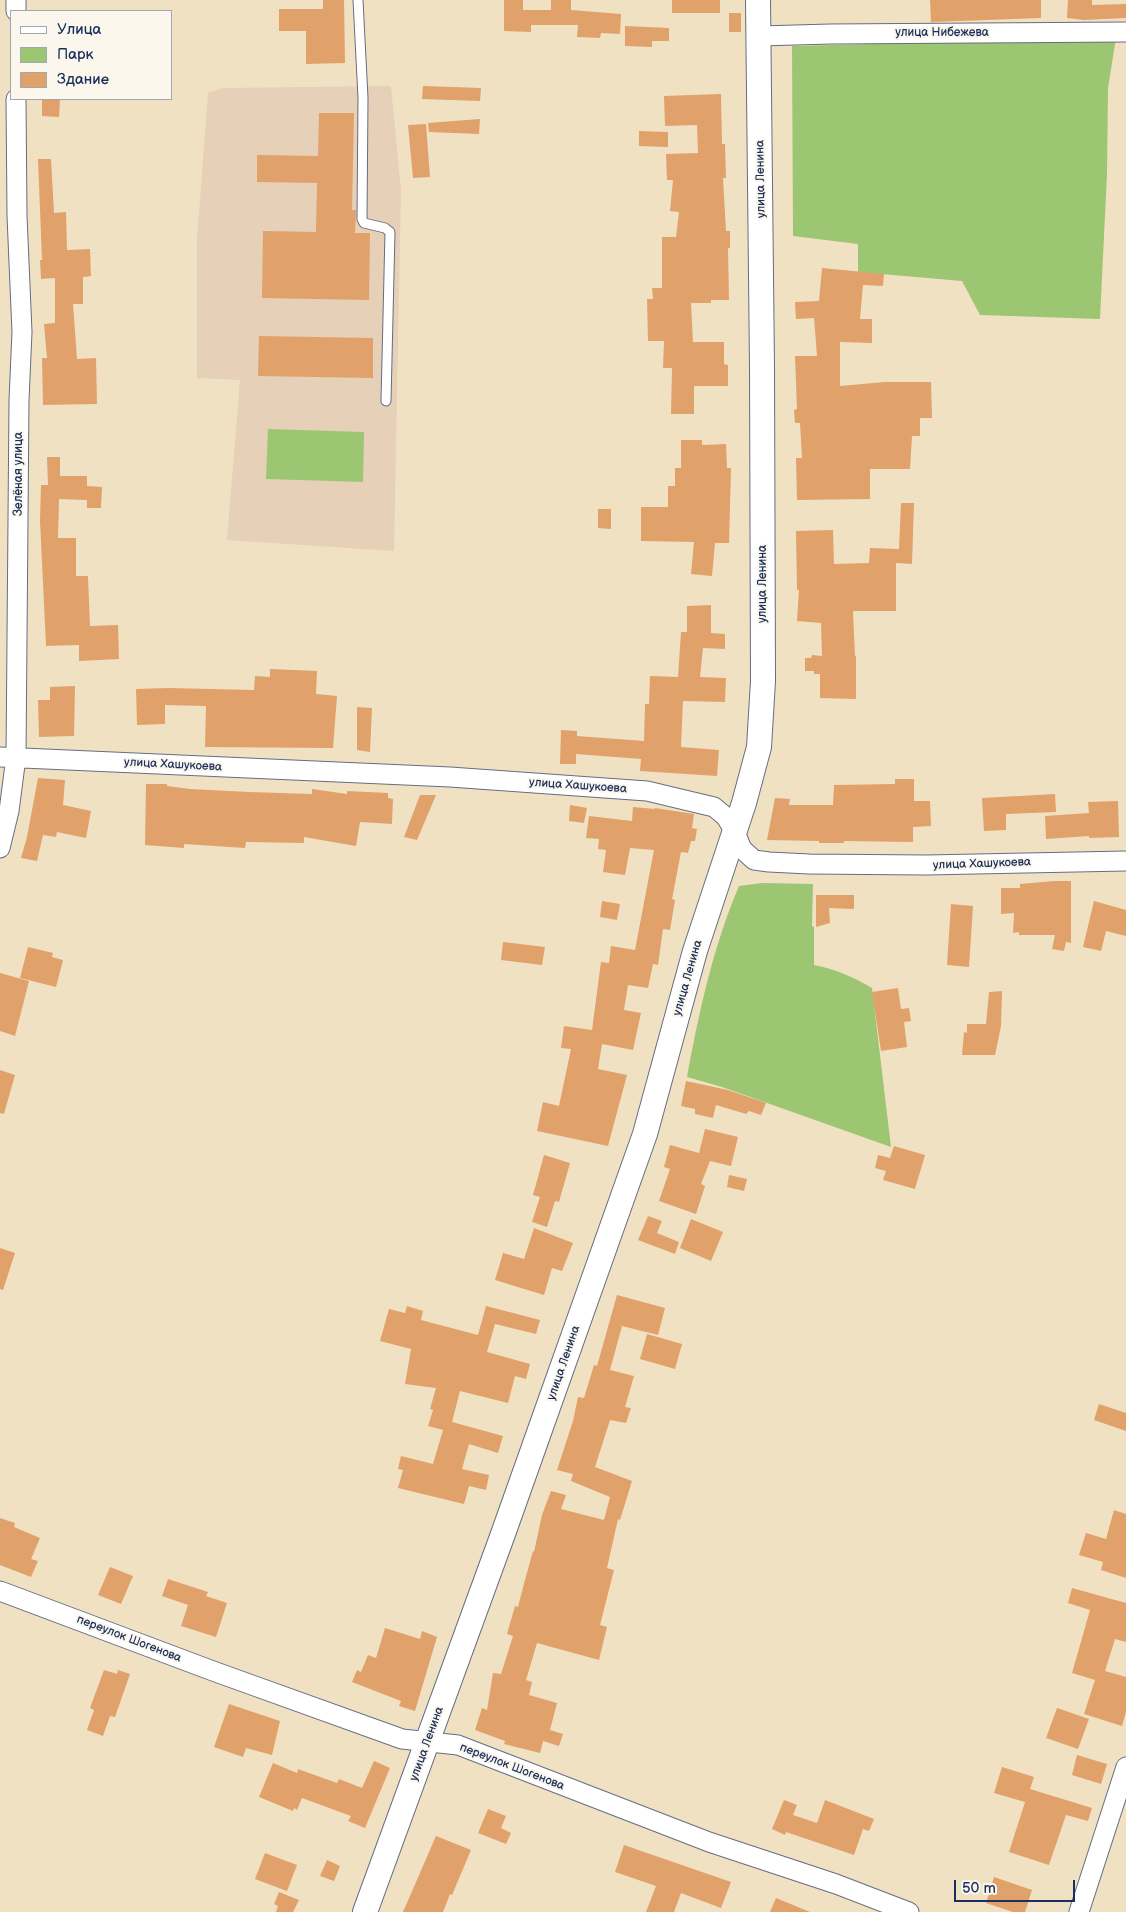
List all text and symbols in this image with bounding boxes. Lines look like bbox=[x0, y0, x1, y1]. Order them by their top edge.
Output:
legend bbox=[10, 10, 172, 100]
text: Улица bbox=[57, 20, 101, 39]
street label: улица Нибежева bbox=[895, 26, 989, 40]
text: Парк bbox=[57, 45, 94, 64]
text: Здание bbox=[57, 70, 109, 89]
street label: улица Ленина bbox=[753, 140, 769, 218]
street label: Зелёная улица bbox=[12, 432, 26, 516]
street label: улица Ленина bbox=[756, 545, 770, 623]
street label: улица Хашукоева bbox=[124, 755, 222, 775]
street label: улица Хашукоева bbox=[529, 775, 627, 797]
street label: улица Хашукоева bbox=[933, 855, 1031, 873]
street label: улица Ленина bbox=[670, 938, 706, 1018]
street label: улица Ленина bbox=[544, 1324, 584, 1402]
street label: переулок Шогенова bbox=[75, 1612, 183, 1666]
street label: улица Ленина bbox=[407, 1705, 447, 1783]
street label: переулок Шогенова bbox=[458, 1740, 566, 1794]
scale bar bbox=[956, 1870, 1077, 1902]
text: 50 m bbox=[962, 1879, 996, 1898]

